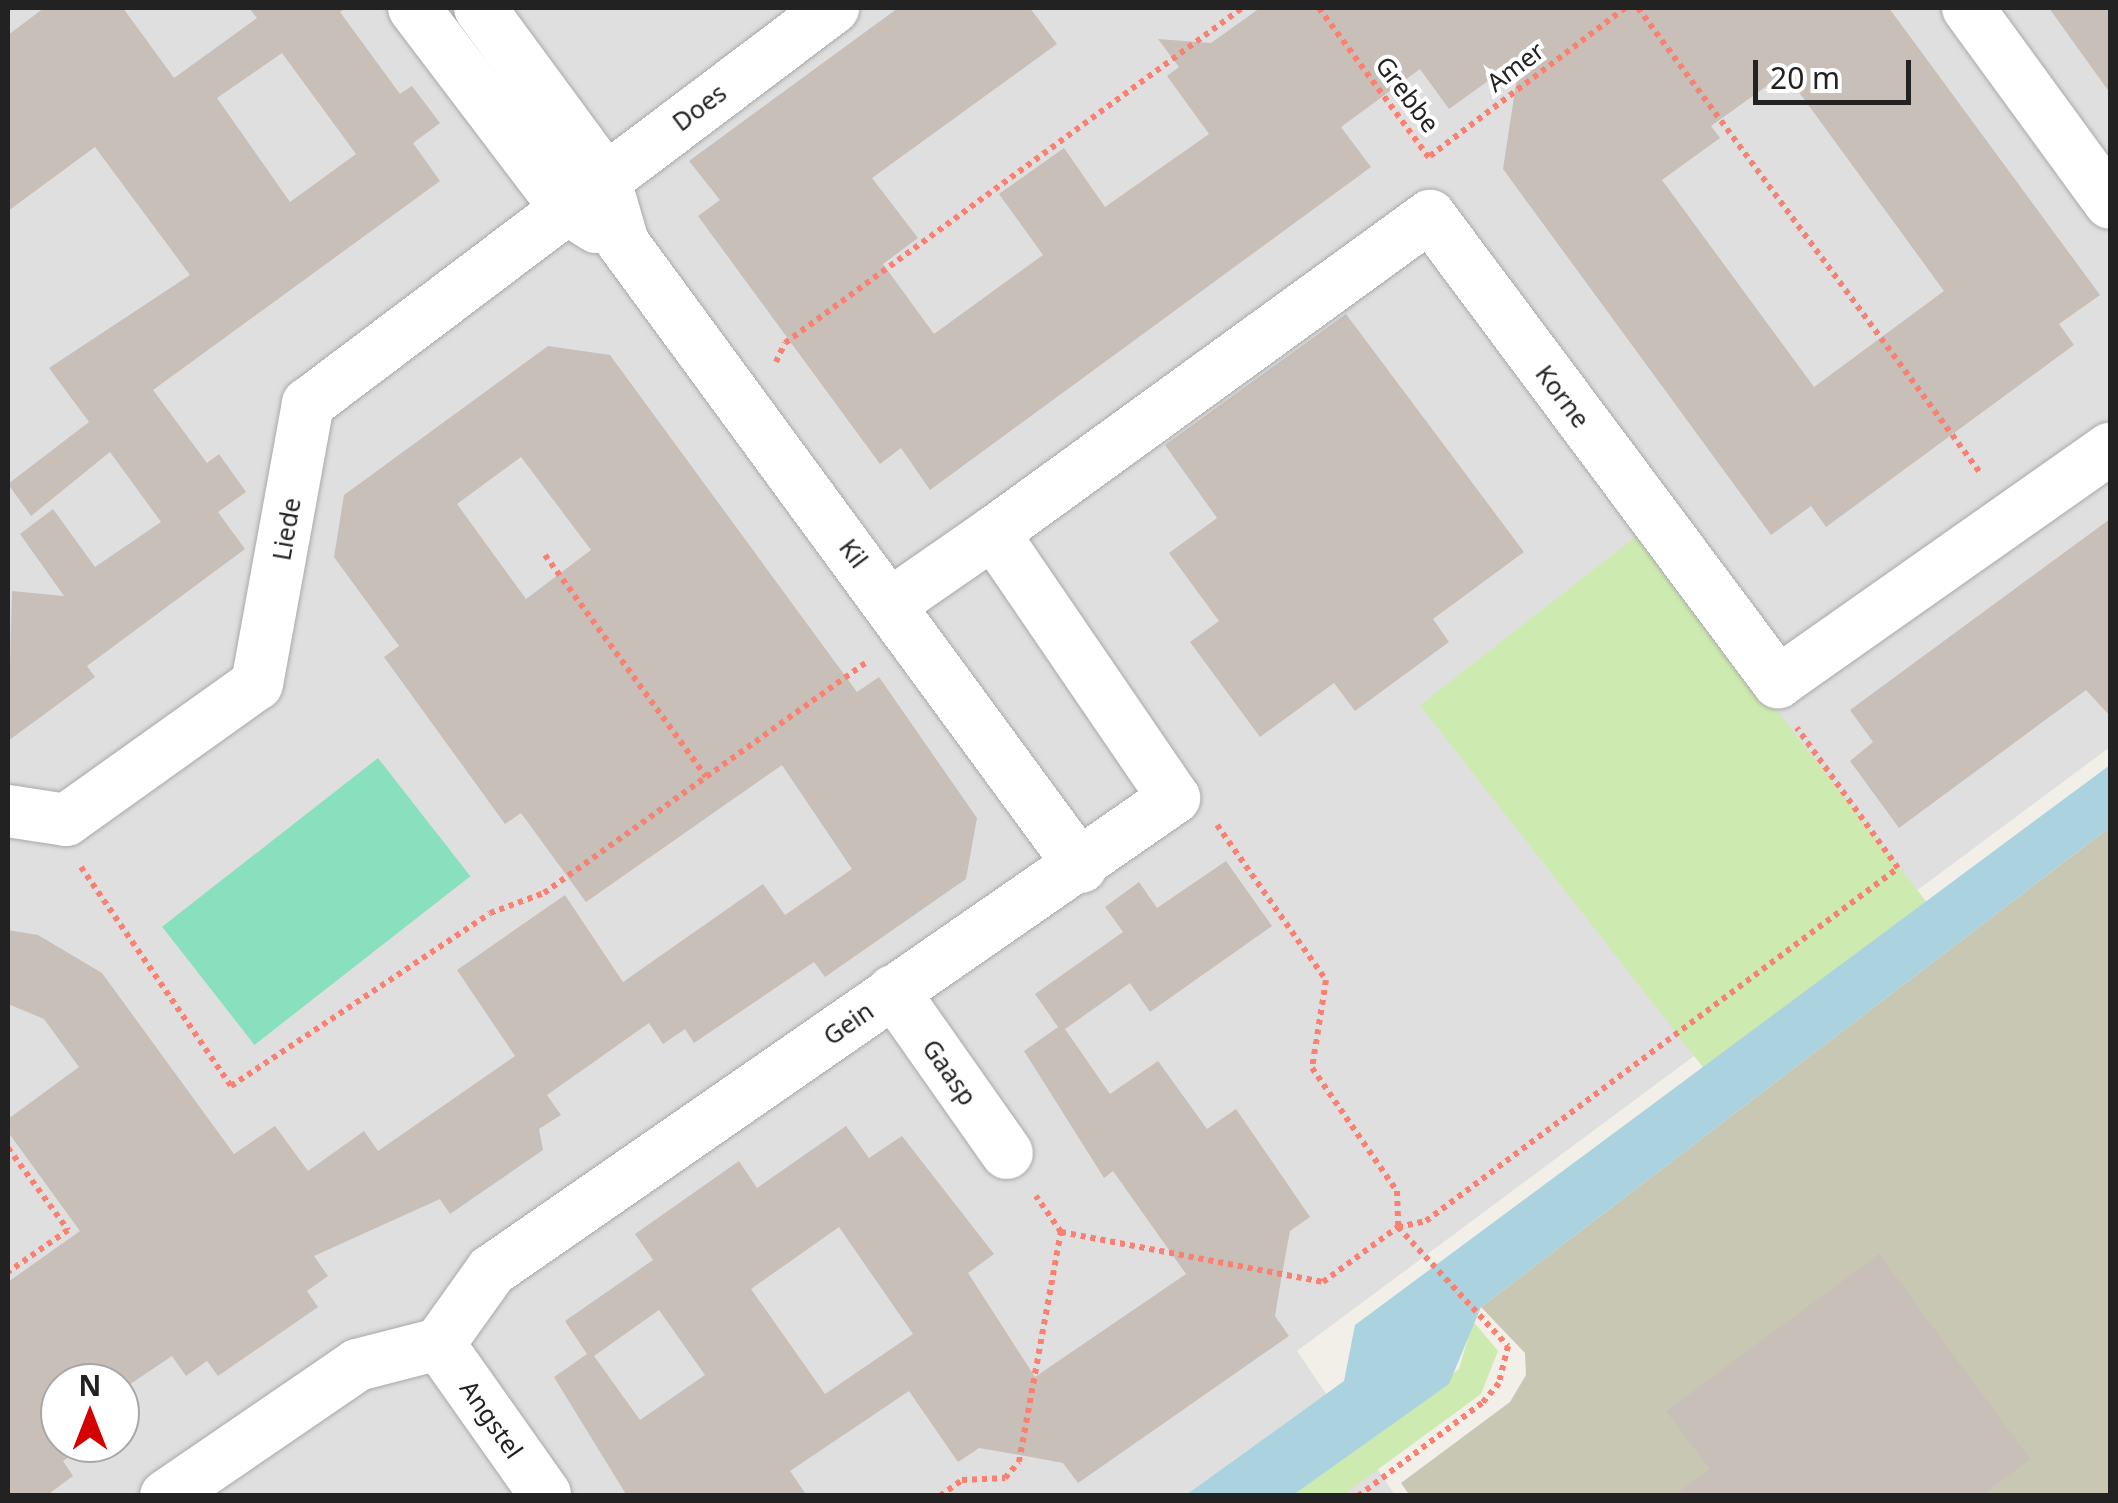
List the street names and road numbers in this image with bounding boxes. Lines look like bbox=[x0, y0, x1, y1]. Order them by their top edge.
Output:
street label: Amer bbox=[1481, 35, 1549, 97]
street label: Grebbe bbox=[1370, 50, 1446, 138]
street label: Does bbox=[666, 77, 732, 137]
street label: Korne bbox=[1530, 359, 1596, 433]
street label: Liede bbox=[266, 495, 306, 563]
street label: Kil bbox=[833, 533, 875, 573]
street label: Gein bbox=[817, 995, 879, 1051]
street label: Gaasp bbox=[917, 1033, 983, 1111]
street label: Angstel bbox=[454, 1374, 530, 1464]

